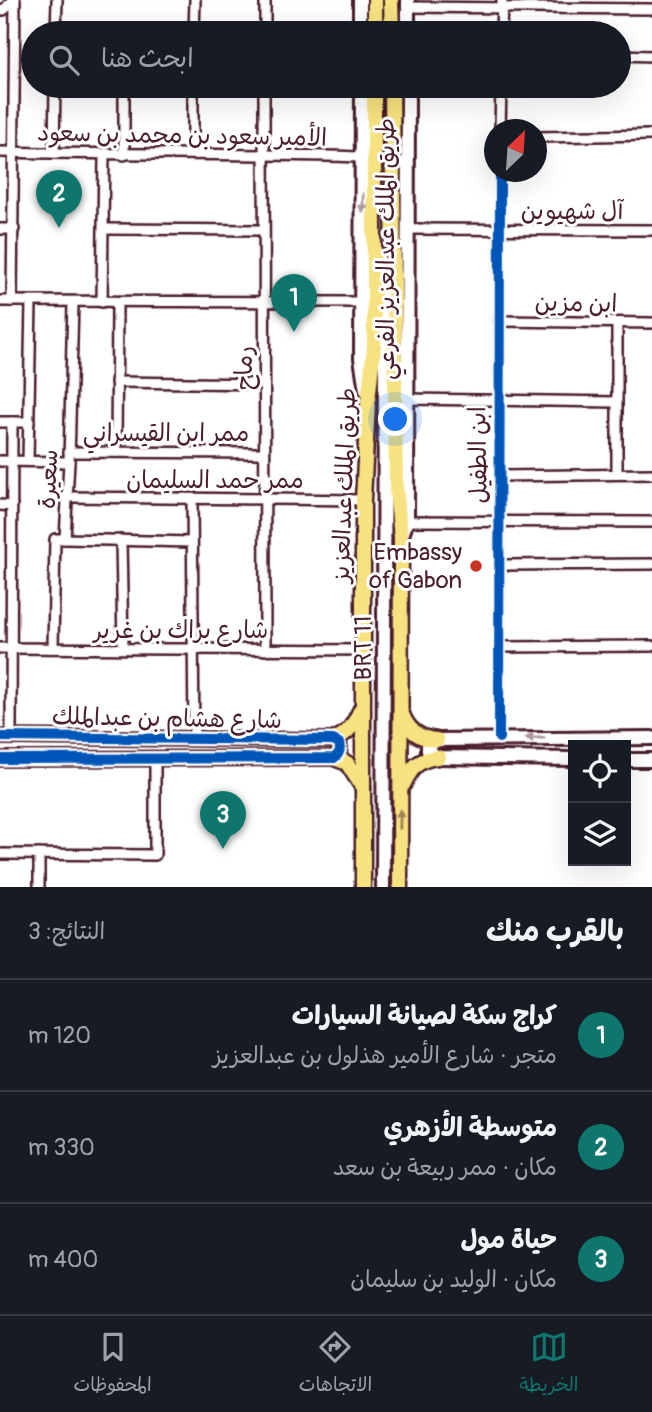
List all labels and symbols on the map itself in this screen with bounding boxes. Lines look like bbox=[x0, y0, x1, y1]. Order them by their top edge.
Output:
street label: الأمير سعود بن محمد بن سعود bbox=[37, 115, 327, 154]
street label: طريق الملك عبدالعزيز الفرعي bbox=[372, 118, 407, 380]
north arrow bbox=[484, 119, 547, 182]
pin: 2 bbox=[36, 170, 82, 228]
one-way arrow bbox=[357, 192, 369, 214]
street label: آل شهيوين bbox=[521, 197, 624, 226]
pin: 1 bbox=[271, 274, 317, 332]
street label: ابن مزين bbox=[534, 288, 618, 319]
street label: رماح bbox=[230, 346, 260, 390]
street label: طريق الملك عبدالعزيز bbox=[327, 387, 362, 585]
your location bbox=[378, 402, 412, 436]
street label: ابن الطفيل bbox=[463, 406, 494, 504]
street label: ممر ابن القيسراني bbox=[83, 419, 249, 454]
street label: سعيرة bbox=[32, 449, 65, 509]
street label: ممر حمد السليمان bbox=[126, 466, 304, 495]
place label: Embassy of Gabon bbox=[369, 538, 462, 595]
marker: Embassy of Gabon bbox=[468, 558, 484, 574]
street label: شارع براك بن غرير bbox=[92, 616, 268, 647]
street label: BRT 11 bbox=[349, 616, 378, 680]
street label: شارع هشام بن عبدالملك bbox=[52, 702, 282, 738]
one-way arrow bbox=[524, 732, 546, 744]
pin: 3 bbox=[200, 791, 246, 849]
one-way arrow bbox=[394, 808, 406, 830]

